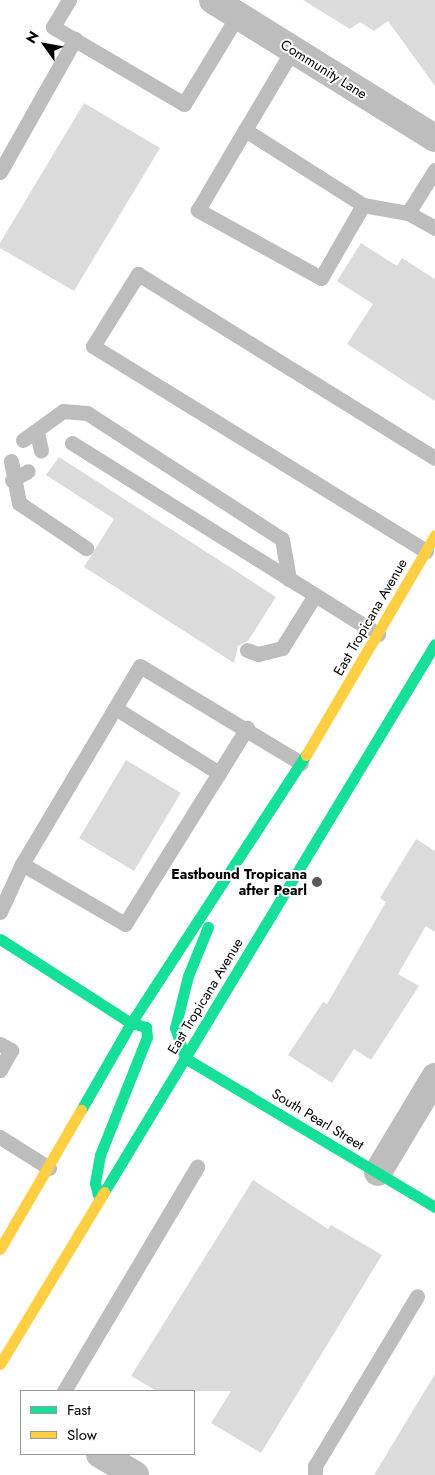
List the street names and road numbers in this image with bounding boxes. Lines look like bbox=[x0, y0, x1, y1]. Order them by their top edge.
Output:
street label: Community Lane bbox=[278, 36, 370, 102]
street label: East Tropicana Avenue bbox=[330, 556, 410, 678]
street label: East Tropicana Avenue bbox=[164, 935, 246, 1057]
street label: South Pearl Street bbox=[269, 1085, 367, 1153]

